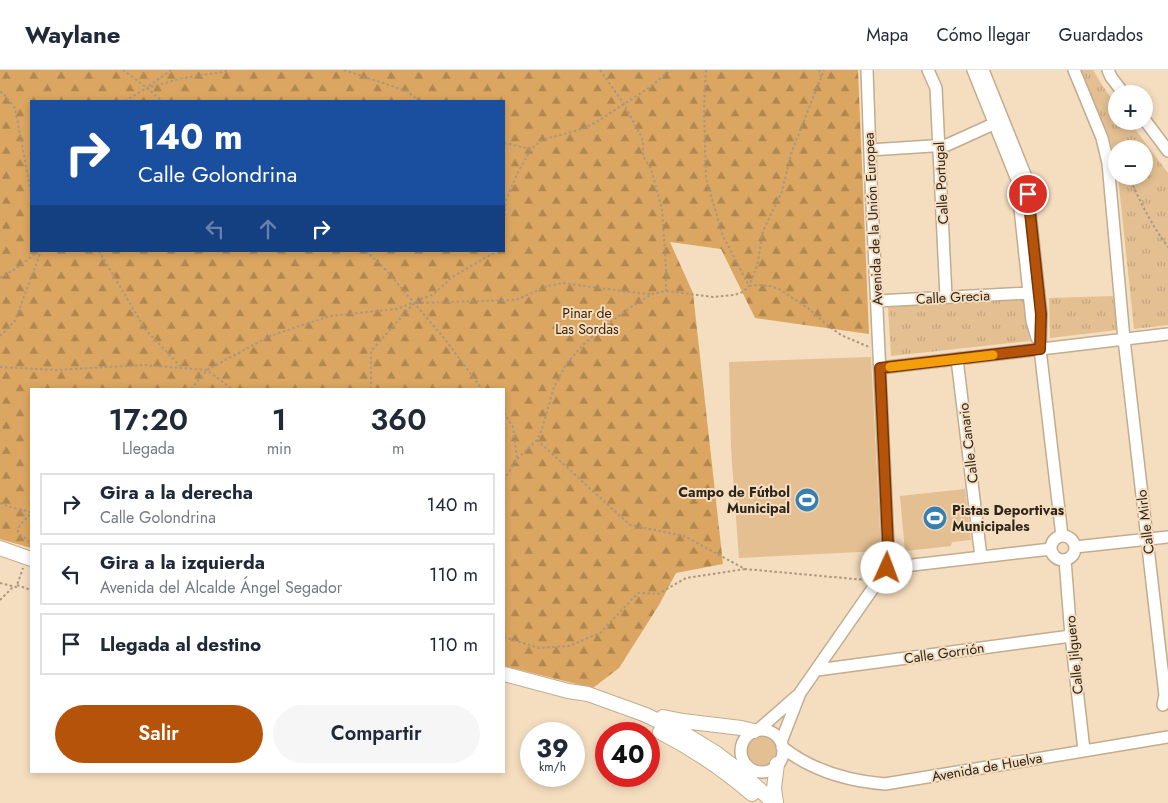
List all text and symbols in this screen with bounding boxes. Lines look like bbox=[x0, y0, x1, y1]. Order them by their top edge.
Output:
text: Waylane bbox=[25, 17, 120, 52]
text: Mapa bbox=[866, 22, 908, 48]
text: Cómo llegar bbox=[936, 22, 1031, 48]
text: Guardados bbox=[1059, 22, 1143, 48]
map controls bbox=[1108, 85, 1153, 185]
button: + bbox=[1108, 85, 1153, 130]
text: 140 m bbox=[138, 112, 243, 162]
icon: right bbox=[55, 120, 120, 185]
street label: Avenida de la Unión Europea bbox=[858, 132, 888, 306]
button: − bbox=[1108, 140, 1153, 185]
street label: Calle Portugal bbox=[929, 141, 953, 225]
text: Calle Golondrina bbox=[138, 158, 297, 190]
pin bbox=[1007, 173, 1049, 215]
icon: arrive bbox=[1014, 180, 1042, 208]
icon: left bbox=[201, 215, 229, 243]
icon: ahead bbox=[254, 215, 282, 243]
icon: right bbox=[307, 215, 335, 243]
street label: Calle Grecia bbox=[916, 285, 990, 309]
park label: Pinar de Las Sordas bbox=[555, 303, 619, 339]
text: 17:20 bbox=[108, 398, 188, 441]
text: 1 bbox=[272, 398, 287, 441]
text: 360 bbox=[370, 398, 427, 441]
street label: Calle Canario bbox=[953, 401, 983, 484]
text: Llegada bbox=[122, 437, 175, 460]
text: min bbox=[267, 437, 292, 460]
text: m bbox=[392, 437, 405, 460]
text: Gira a la derecha bbox=[100, 479, 253, 506]
place label: Campo de Fútbol Municipal bbox=[678, 482, 790, 518]
sports icon: Campo de Fútbol Municipal bbox=[794, 487, 820, 513]
street label: Calle Mirlo bbox=[1131, 488, 1159, 555]
icon: right bbox=[57, 490, 85, 518]
text: 140 m bbox=[426, 491, 478, 518]
place label: Pistas Deportivas Municipales bbox=[952, 500, 1065, 536]
sports icon: Pistas Deportivas Municipales bbox=[922, 505, 948, 531]
text: Calle Golondrina bbox=[100, 506, 216, 529]
position arrow bbox=[860, 541, 912, 593]
text: Gira a la izquierda bbox=[100, 549, 265, 576]
icon: left bbox=[57, 560, 85, 588]
text: 110 m bbox=[429, 561, 478, 588]
text: Avenida del Alcalde Ángel Segador bbox=[100, 576, 342, 599]
street label: Calle Jilguero bbox=[1060, 614, 1088, 695]
icon: arrive bbox=[57, 630, 85, 658]
text: Llegada al destino bbox=[100, 631, 261, 658]
text: 110 m bbox=[429, 631, 478, 658]
street label: Calle Gorrión bbox=[903, 637, 985, 669]
button: Salir bbox=[55, 705, 263, 763]
button: Compartir bbox=[273, 705, 480, 763]
speed limit sign: 40 bbox=[595, 722, 660, 787]
text: 39 bbox=[536, 730, 569, 766]
street label: Avenida de Huelva bbox=[930, 747, 1044, 787]
text: km/h bbox=[539, 758, 566, 776]

